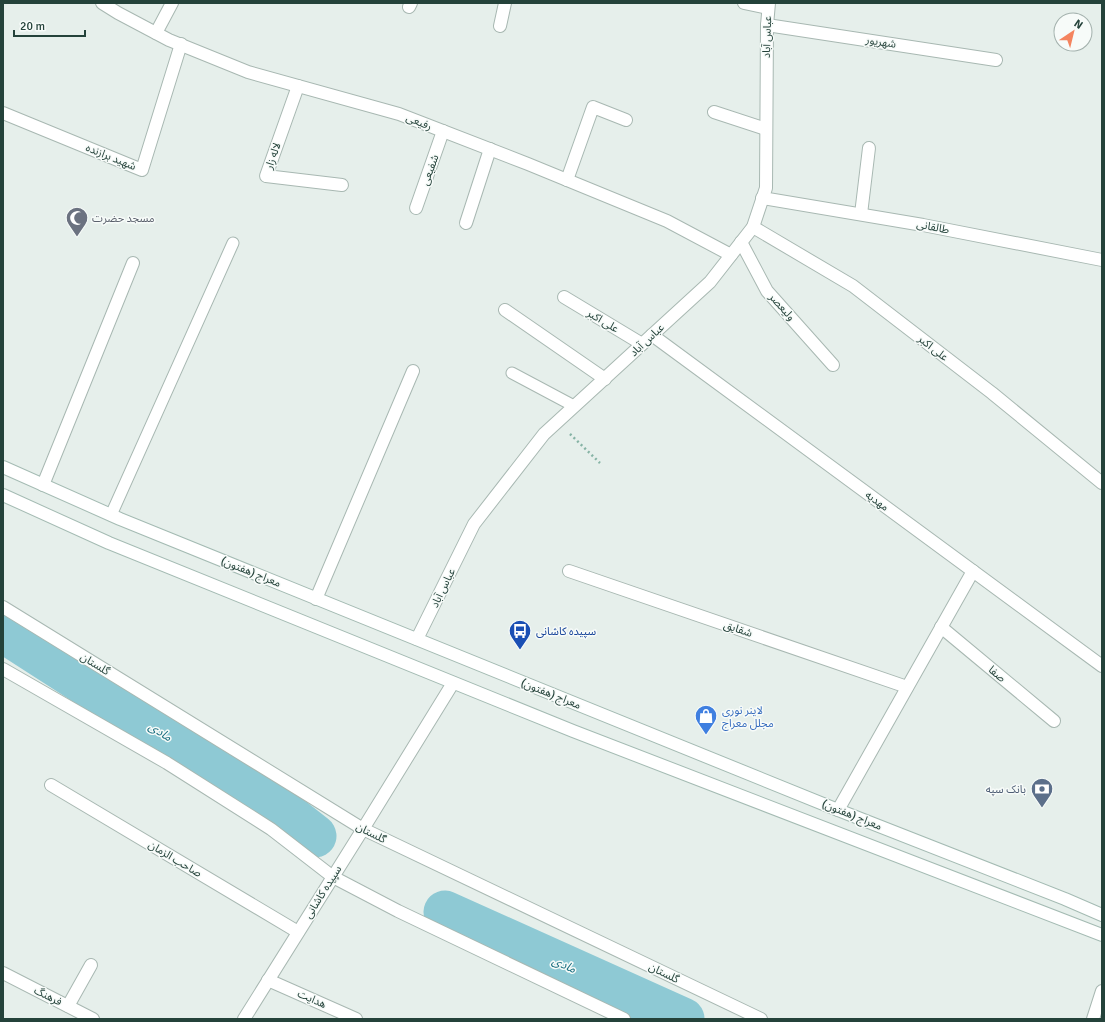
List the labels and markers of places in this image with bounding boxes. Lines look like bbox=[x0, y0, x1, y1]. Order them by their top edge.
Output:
mosque icon: مسجد حضرت bbox=[64, 205, 90, 238]
place label: مسجد حضرت bbox=[92, 212, 155, 225]
bus stop icon: سپیده کاشانی bbox=[507, 618, 533, 651]
place label: سپیده کاشانی bbox=[536, 625, 597, 639]
shop icon: لاینر نوری مجلل معراج bbox=[693, 703, 719, 736]
place label: لاینر نوری مجلل معراج bbox=[722, 704, 774, 731]
bank icon: بانک سپه bbox=[1029, 776, 1055, 809]
place label: بانک سپه bbox=[986, 783, 1026, 797]

